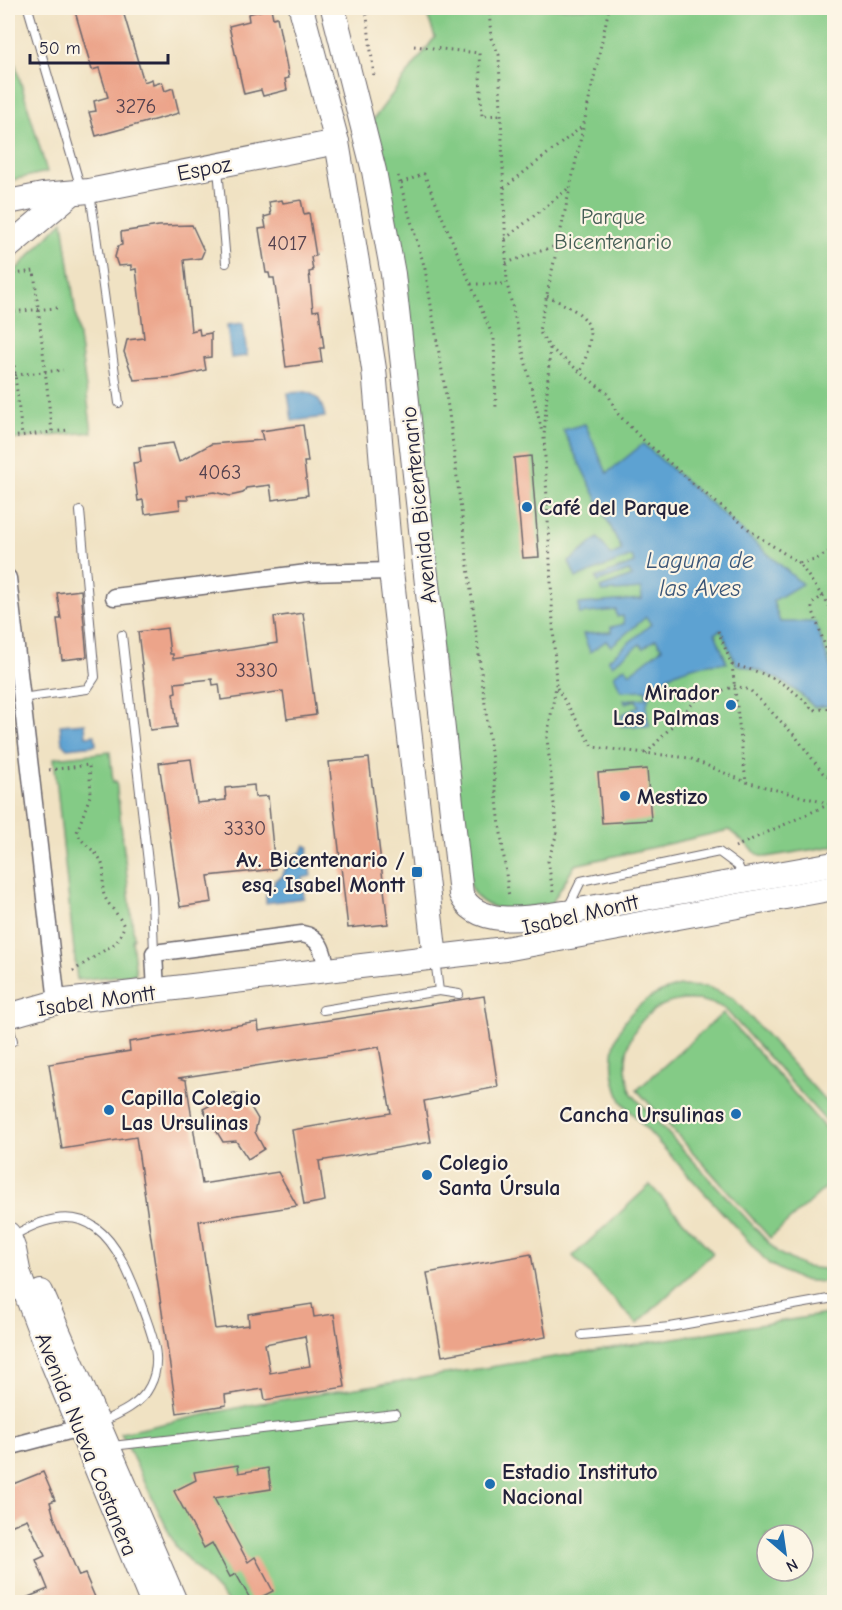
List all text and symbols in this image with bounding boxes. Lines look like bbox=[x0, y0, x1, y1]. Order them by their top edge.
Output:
scale bar bbox=[30, 27, 168, 65]
text: 50 m bbox=[39, 38, 81, 59]
house number: 3276 bbox=[116, 95, 156, 118]
street label: Espoz bbox=[175, 151, 234, 187]
park label: Parque Bicentenario bbox=[554, 204, 672, 255]
house number: 4017 bbox=[267, 232, 307, 255]
street label: Avenida Bicentenario bbox=[396, 405, 442, 605]
house number: 4063 bbox=[199, 461, 241, 484]
place label: Café del Parque bbox=[539, 495, 689, 521]
marker: Café del Parque bbox=[520, 500, 534, 514]
water label: Laguna de las Aves bbox=[646, 546, 754, 602]
house number: 3330 bbox=[236, 659, 278, 682]
place label: Mirador Las Palmas bbox=[613, 680, 719, 731]
marker: Mirador Las Palmas bbox=[724, 698, 738, 712]
place label: Mestizo bbox=[637, 784, 708, 810]
marker: Mestizo bbox=[618, 789, 632, 803]
house number: 3330 bbox=[224, 817, 266, 840]
place label: Av. Bicentenario / esq. Isabel Montt bbox=[236, 847, 406, 898]
marker: Av. Bicentenario / esq. Isabel Montt bbox=[410, 865, 424, 879]
street label: Isabel Montt bbox=[519, 889, 642, 941]
street label: Isabel Montt bbox=[35, 980, 157, 1022]
place label: Capilla Colegio Las Ursulinas bbox=[121, 1085, 261, 1136]
place label: Cancha Ursulinas bbox=[559, 1102, 724, 1128]
marker: Capilla Colegio Las Ursulinas bbox=[102, 1103, 116, 1117]
marker: Cancha Ursulinas bbox=[729, 1107, 743, 1121]
place label: Colegio Santa Úrsula bbox=[439, 1150, 561, 1201]
marker: Colegio Santa Úrsula bbox=[420, 1168, 434, 1182]
street label: Avenida Nueva Costanera bbox=[29, 1329, 143, 1560]
place label: Estadio Instituto Nacional bbox=[502, 1459, 658, 1510]
marker: Estadio Instituto Nacional bbox=[483, 1477, 497, 1491]
north arrow bbox=[755, 1523, 815, 1583]
text: N bbox=[783, 1555, 801, 1576]

